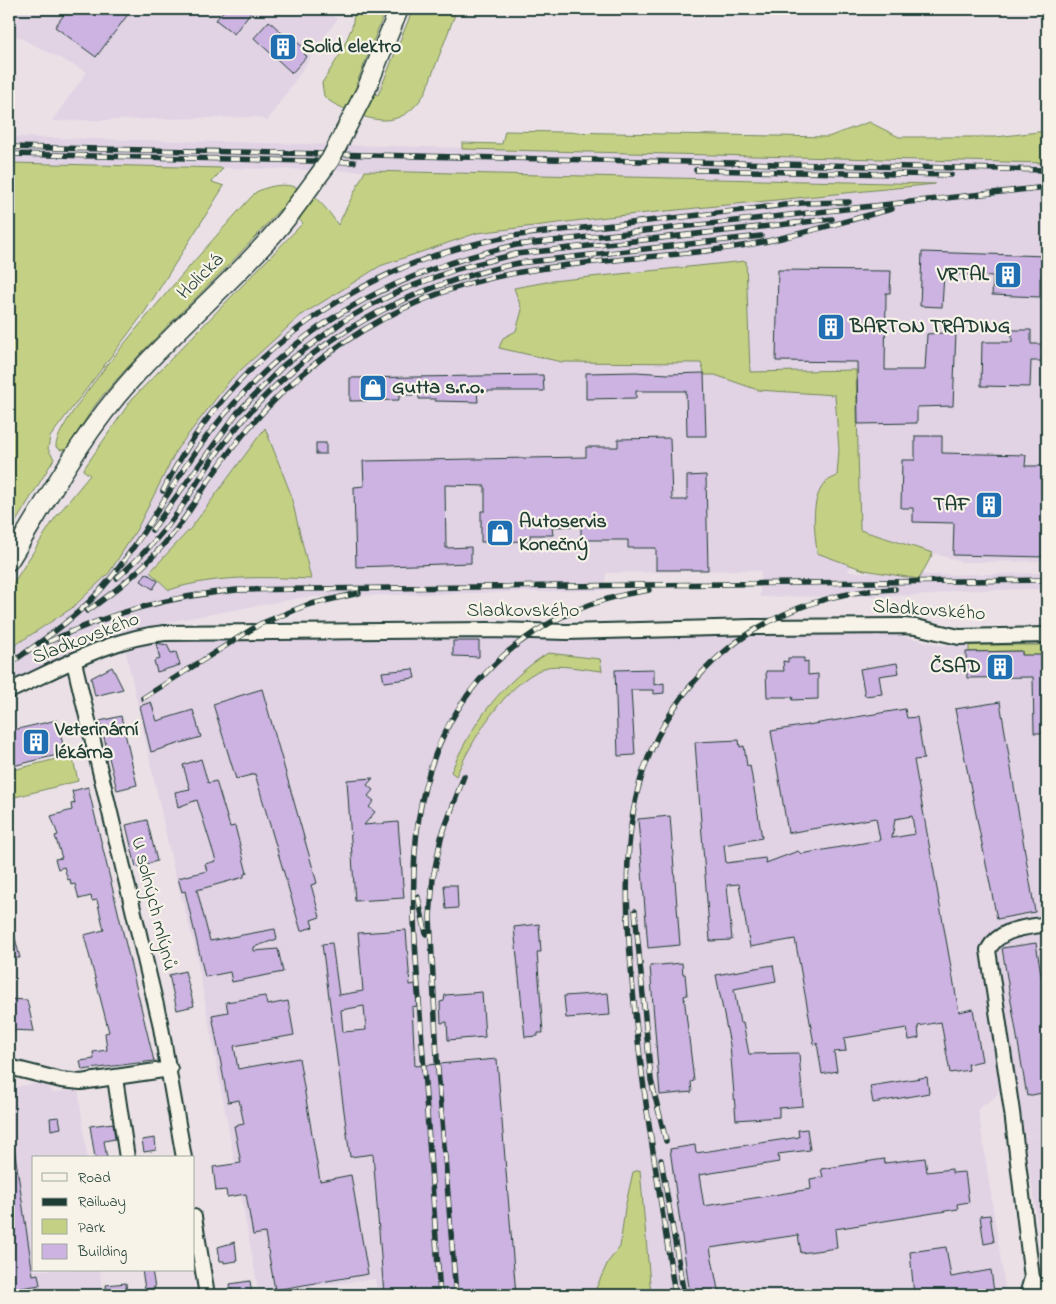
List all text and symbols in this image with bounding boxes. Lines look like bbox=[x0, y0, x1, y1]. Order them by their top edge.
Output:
building icon: Solid elektro bbox=[268, 32, 298, 62]
place label: Solid elektro bbox=[302, 33, 401, 62]
street label: Holická bbox=[171, 247, 231, 307]
building icon: VRTAL bbox=[993, 260, 1023, 290]
place label: VRTAL bbox=[936, 261, 990, 290]
building icon: BARTON TRADING bbox=[816, 312, 846, 342]
place label: BARTON TRADING bbox=[849, 313, 1011, 342]
shop icon: Gutta s.r.o. bbox=[358, 373, 388, 403]
place label: Gutta s.r.o. bbox=[392, 374, 484, 403]
building icon: TAF bbox=[974, 490, 1004, 520]
place label: TAF bbox=[933, 491, 970, 520]
place label: Autoservis Konečný bbox=[519, 508, 607, 561]
shop icon: Autoservis Konečný bbox=[485, 518, 515, 548]
street label: Sladkovského bbox=[872, 593, 986, 629]
street label: Sladkovského bbox=[467, 597, 579, 626]
street label: Sladkovského bbox=[28, 605, 144, 673]
building icon: ČSAD bbox=[985, 652, 1015, 682]
place label: ČSAD bbox=[930, 653, 981, 682]
place label: Veterinární lékárna bbox=[54, 716, 139, 768]
building icon: Veterinární lékárna bbox=[21, 727, 51, 757]
street label: U solných mlýnů bbox=[122, 834, 184, 974]
legend bbox=[32, 1156, 195, 1272]
text: Road bbox=[78, 1167, 111, 1189]
text: Railway bbox=[78, 1191, 126, 1214]
text: Park bbox=[78, 1217, 106, 1239]
text: Building bbox=[77, 1241, 127, 1264]

